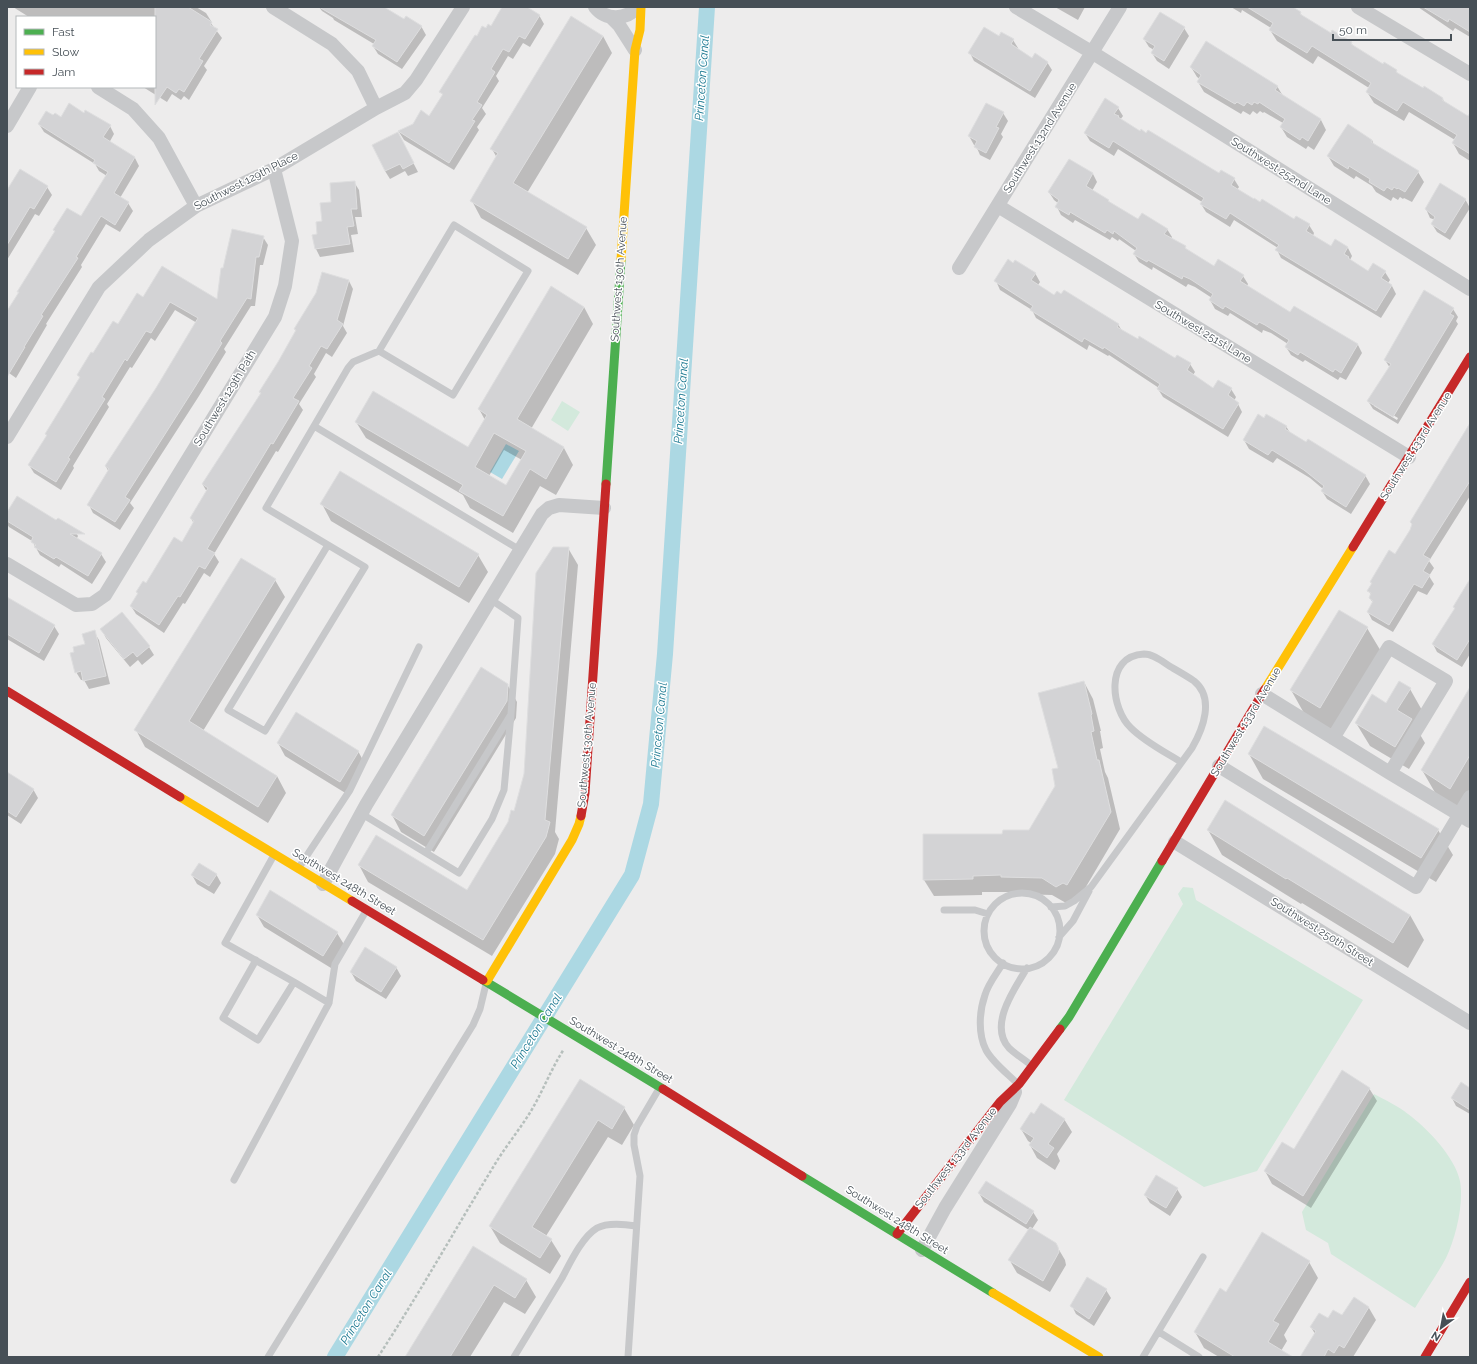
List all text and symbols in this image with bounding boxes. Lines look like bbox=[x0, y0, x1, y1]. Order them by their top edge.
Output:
legend bbox=[16, 16, 156, 88]
scale bar bbox=[1333, 16, 1451, 42]
text: 50 m bbox=[1339, 23, 1367, 37]
text: Fast bbox=[52, 25, 75, 39]
water label: Princeton Canal bbox=[692, 35, 712, 121]
text: Slow bbox=[52, 45, 79, 59]
text: Jam bbox=[52, 65, 75, 79]
street label: Southwest 132nd Avenue bbox=[1001, 80, 1080, 195]
street label: Southwest 252nd Lane bbox=[1229, 135, 1334, 207]
street label: Southwest 129th Place bbox=[192, 149, 301, 213]
street label: Southwest 130th Avenue bbox=[608, 216, 630, 342]
street label: Southwest 251st Lane bbox=[1152, 298, 1254, 366]
street label: Southwest 129th Path bbox=[191, 348, 259, 448]
water label: Princeton Canal bbox=[671, 358, 691, 444]
street label: Southwest 133rd Avenue bbox=[1377, 389, 1455, 502]
street label: Southwest 133rd Avenue bbox=[1208, 665, 1284, 779]
street label: Southwest 130th Avenue bbox=[575, 682, 599, 808]
water label: Princeton Canal bbox=[648, 682, 670, 768]
street label: Southwest 248th Street bbox=[290, 846, 398, 918]
street label: Southwest 250th Street bbox=[1268, 895, 1376, 969]
water label: Princeton Canal bbox=[507, 991, 565, 1071]
street label: Southwest 248th Street bbox=[567, 1014, 675, 1086]
street label: Southwest 133rd Avenue bbox=[912, 1104, 1000, 1211]
street label: Southwest 248th Street bbox=[843, 1183, 951, 1257]
water label: Princeton Canal bbox=[337, 1267, 395, 1347]
north arrow bbox=[1421, 1308, 1461, 1348]
text: N bbox=[1429, 1328, 1443, 1344]

